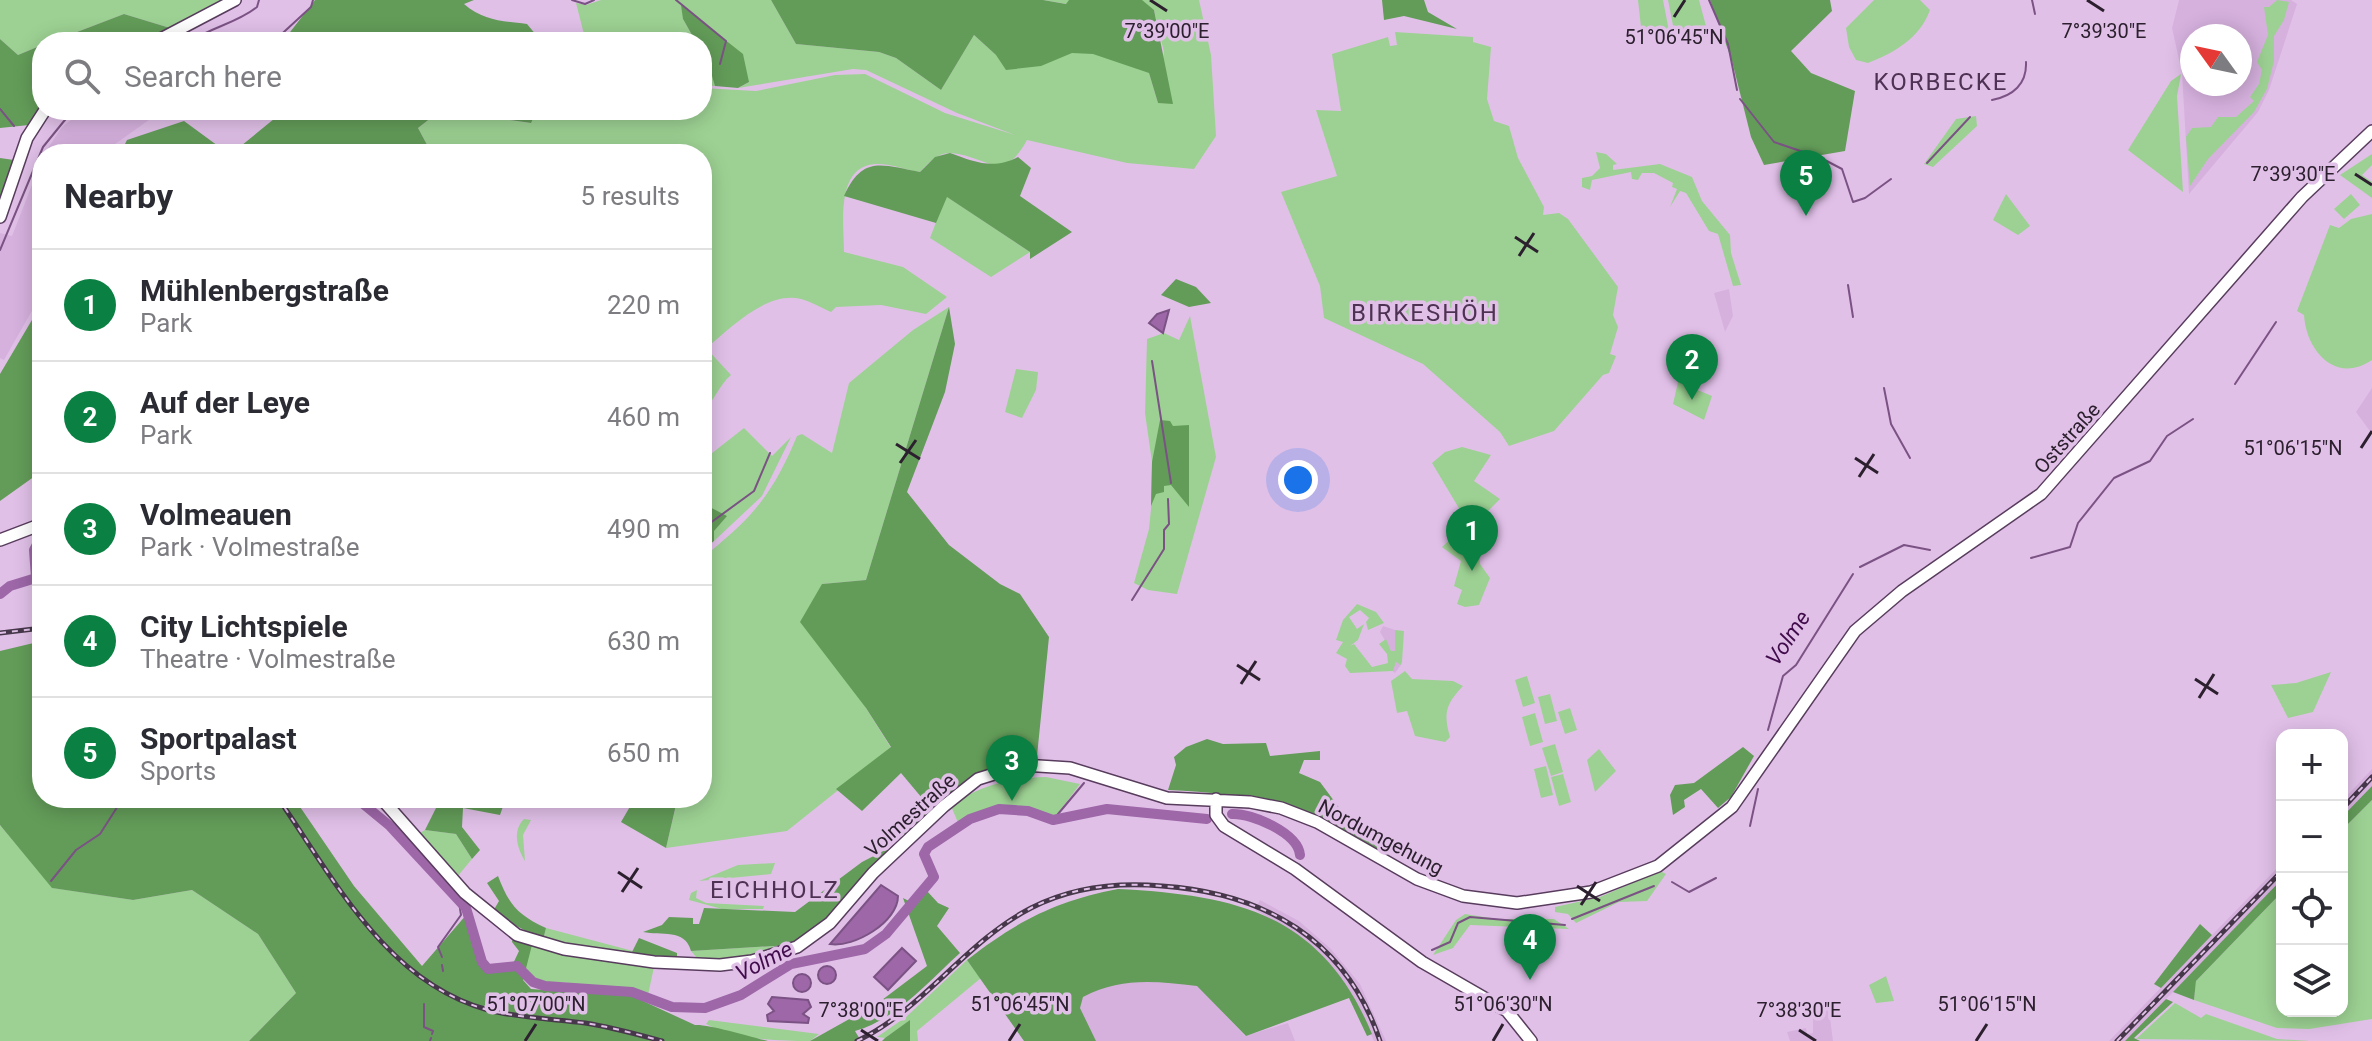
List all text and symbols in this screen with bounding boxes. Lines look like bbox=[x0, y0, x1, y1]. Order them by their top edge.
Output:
text: 7°39'00"E bbox=[1125, 19, 1209, 43]
text: 7°39'30"E bbox=[2062, 19, 2146, 43]
north arrow bbox=[2180, 24, 2252, 96]
text: 51°06'45"N bbox=[1624, 25, 1724, 49]
search box bbox=[32, 32, 712, 120]
icon: search bbox=[60, 54, 104, 98]
text: Search here bbox=[124, 59, 282, 94]
district label: KORBECKE bbox=[1874, 68, 2008, 96]
pin: 5 bbox=[1780, 150, 1832, 216]
text: 7°39'30"E bbox=[2251, 162, 2335, 186]
text: Nearby bbox=[64, 176, 173, 216]
text: 5 results bbox=[581, 181, 680, 211]
text: Mühlenbergstraße bbox=[140, 273, 389, 308]
text: 1 bbox=[83, 290, 97, 320]
text: 220 m bbox=[607, 290, 680, 320]
district label: BIRKESHÖH bbox=[1351, 299, 1499, 327]
text: Park bbox=[140, 308, 192, 338]
pin: 2 bbox=[1666, 334, 1718, 400]
text: Auf der Leye bbox=[140, 385, 310, 420]
street label: Oststraße bbox=[2029, 398, 2105, 478]
text: 2 bbox=[83, 402, 97, 432]
text: 460 m bbox=[607, 402, 680, 432]
text: Park bbox=[140, 420, 192, 450]
text: 51°06'15"N bbox=[2243, 436, 2343, 460]
your location bbox=[1278, 460, 1318, 500]
text: Volmeauen bbox=[140, 497, 292, 532]
pin: 1 bbox=[1446, 505, 1498, 571]
text: 3 bbox=[83, 514, 97, 544]
text: 490 m bbox=[607, 514, 680, 544]
text: Park · Volmestraße bbox=[140, 532, 359, 562]
water label: Volme bbox=[1761, 606, 1815, 670]
text: City Lichtspiele bbox=[140, 609, 348, 644]
text: 4 bbox=[83, 626, 97, 656]
text: 630 m bbox=[607, 626, 680, 656]
text: Theatre · Volmestraße bbox=[140, 644, 396, 674]
text: Sportpalast bbox=[140, 721, 297, 756]
map controls bbox=[2276, 729, 2348, 1017]
button: + bbox=[2276, 729, 2348, 801]
pin: 3 bbox=[986, 735, 1038, 801]
text: 5 bbox=[83, 738, 97, 768]
text: 650 m bbox=[607, 738, 680, 768]
text: Sports bbox=[140, 756, 216, 786]
street label: Volmestraße bbox=[860, 768, 960, 862]
street label: Nordumgehung bbox=[1314, 794, 1448, 880]
button: − bbox=[2276, 801, 2348, 873]
button: locate bbox=[2276, 873, 2348, 945]
district label: EICHHOLZ bbox=[710, 876, 840, 904]
pin: 4 bbox=[1504, 914, 1556, 980]
water label: Volme bbox=[731, 936, 797, 986]
button: layers bbox=[2276, 945, 2348, 1017]
text: 51°07'00"N bbox=[486, 992, 586, 1016]
text: 51°06'45"N bbox=[970, 992, 1070, 1016]
text: 51°06'30"N bbox=[1453, 992, 1553, 1016]
text: 51°06'15"N bbox=[1937, 992, 2037, 1016]
text: 7°38'00"E bbox=[819, 998, 903, 1022]
text: 7°38'30"E bbox=[1757, 998, 1841, 1022]

